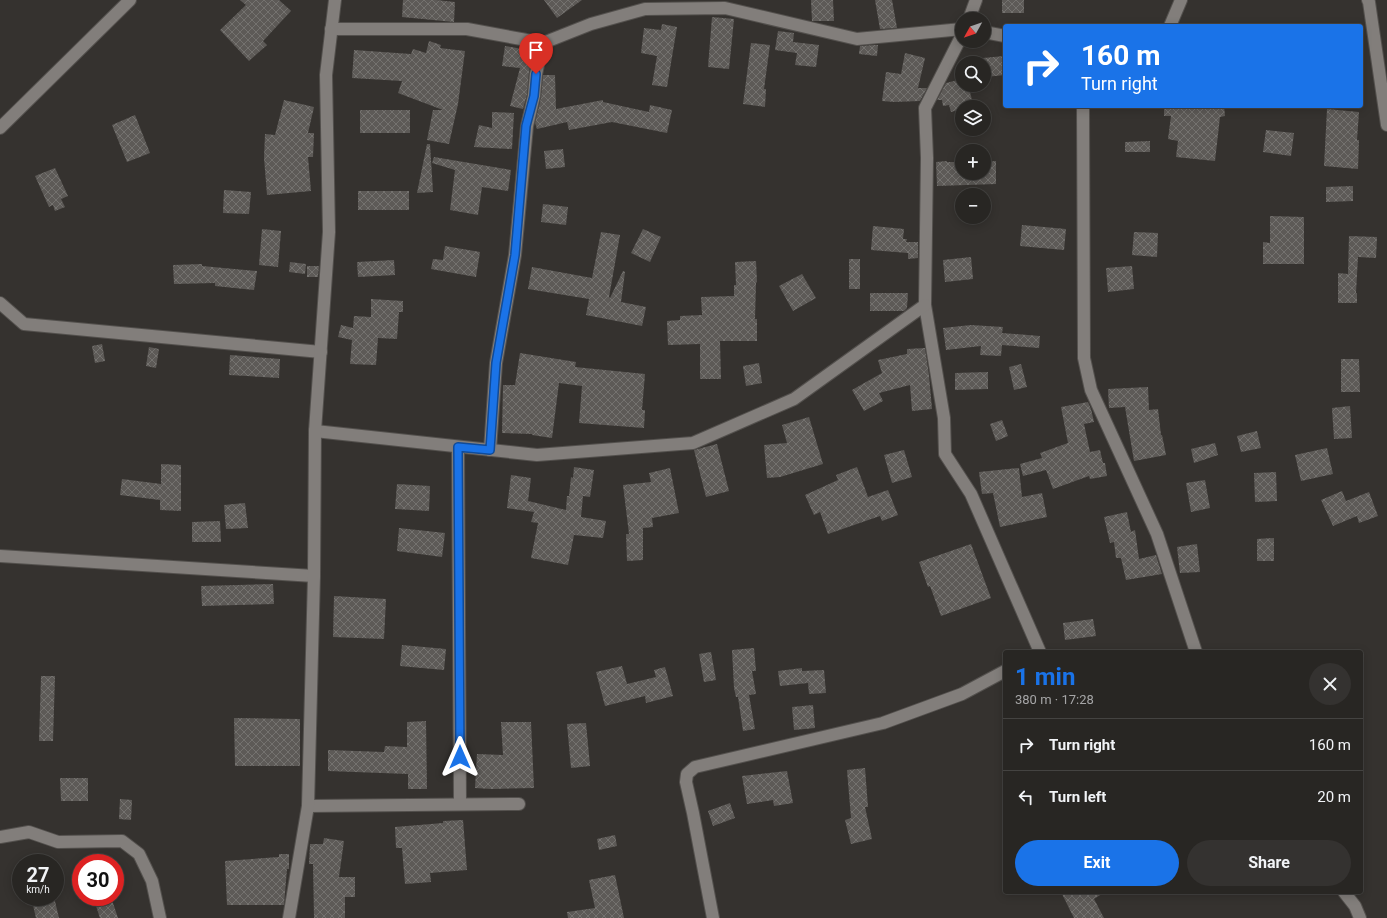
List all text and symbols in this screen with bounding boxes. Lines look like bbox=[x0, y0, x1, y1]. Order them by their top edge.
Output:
north arrow bbox=[955, 12, 991, 48]
map controls bbox=[955, 12, 991, 224]
pin bbox=[519, 33, 553, 74]
icon: arrive bbox=[525, 39, 547, 61]
text: 160 m bbox=[1081, 39, 1160, 72]
icon: right bbox=[1015, 40, 1067, 92]
button: search bbox=[955, 56, 991, 92]
text: Turn right bbox=[1081, 73, 1158, 94]
button: layers bbox=[955, 100, 991, 136]
button: + bbox=[955, 144, 991, 180]
button: − bbox=[955, 188, 991, 224]
text: 1 min bbox=[1015, 663, 1075, 691]
button: close bbox=[1309, 663, 1351, 705]
text: 380 m · 17:28 bbox=[1015, 692, 1094, 707]
icon: right bbox=[1015, 734, 1037, 756]
position arrow bbox=[439, 736, 481, 778]
text: Turn right bbox=[1049, 736, 1115, 754]
text: 160 m bbox=[1309, 736, 1351, 754]
icon: left bbox=[1015, 786, 1037, 808]
text: Turn left bbox=[1049, 788, 1106, 806]
text: 20 m bbox=[1317, 788, 1351, 806]
button: Exit bbox=[1015, 840, 1179, 886]
button: Share bbox=[1187, 840, 1351, 886]
speed limit sign: 30 bbox=[72, 854, 124, 906]
text: 27 bbox=[27, 863, 49, 887]
text: km/h bbox=[26, 884, 50, 895]

